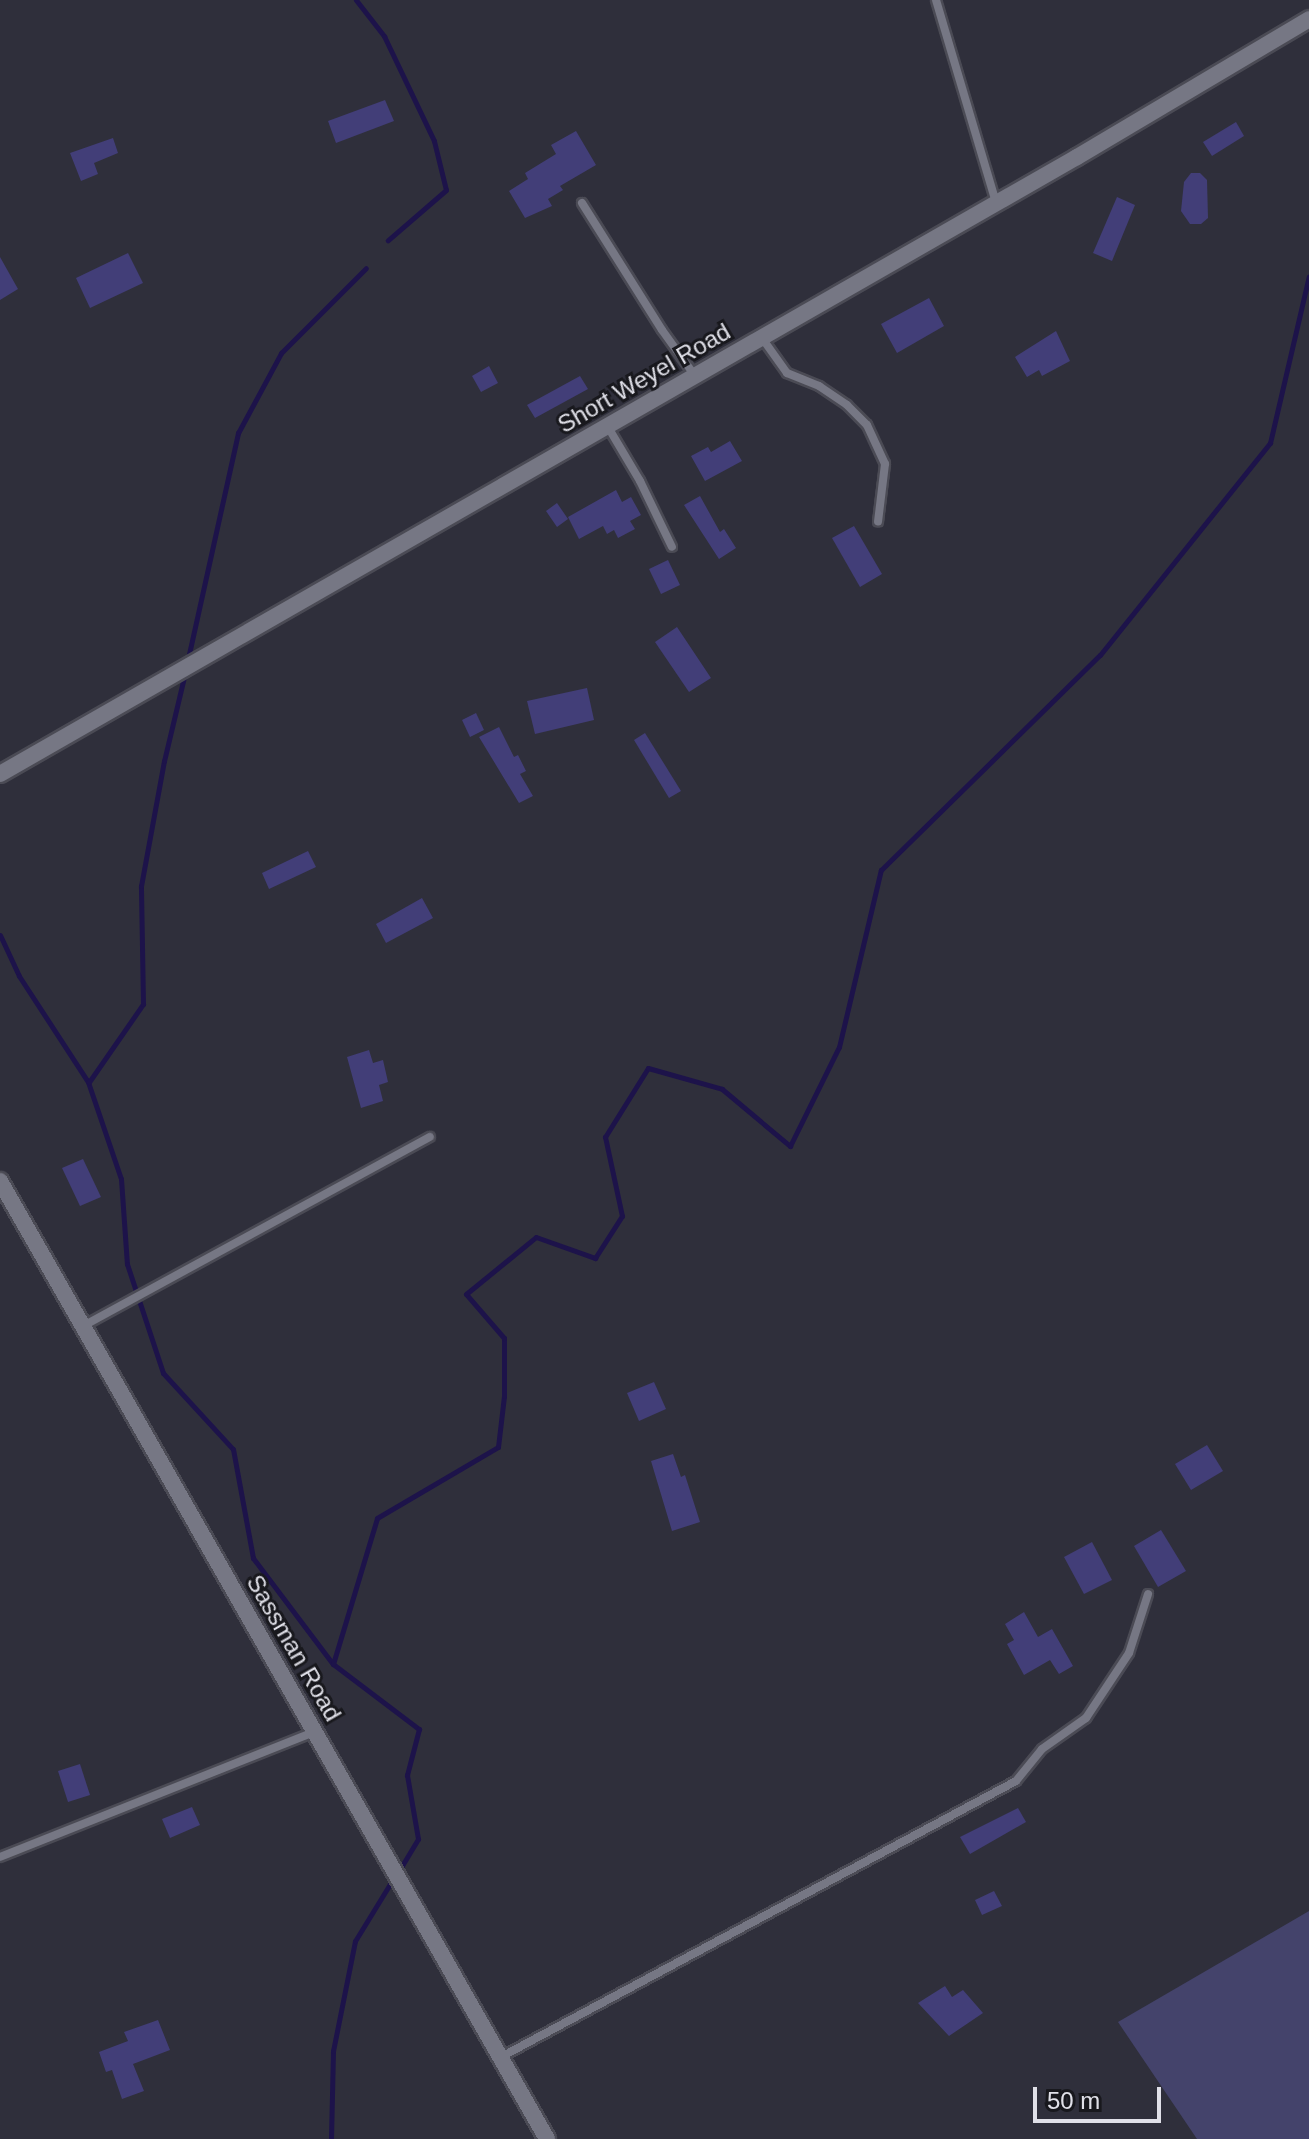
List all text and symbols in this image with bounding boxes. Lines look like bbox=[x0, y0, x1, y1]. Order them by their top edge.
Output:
street label: Short Weyel Road bbox=[553, 317, 735, 439]
street label: Sassman Road bbox=[241, 1570, 347, 1726]
scale bar bbox=[1037, 2071, 1165, 2121]
text: 50 m bbox=[1047, 2087, 1100, 2114]

